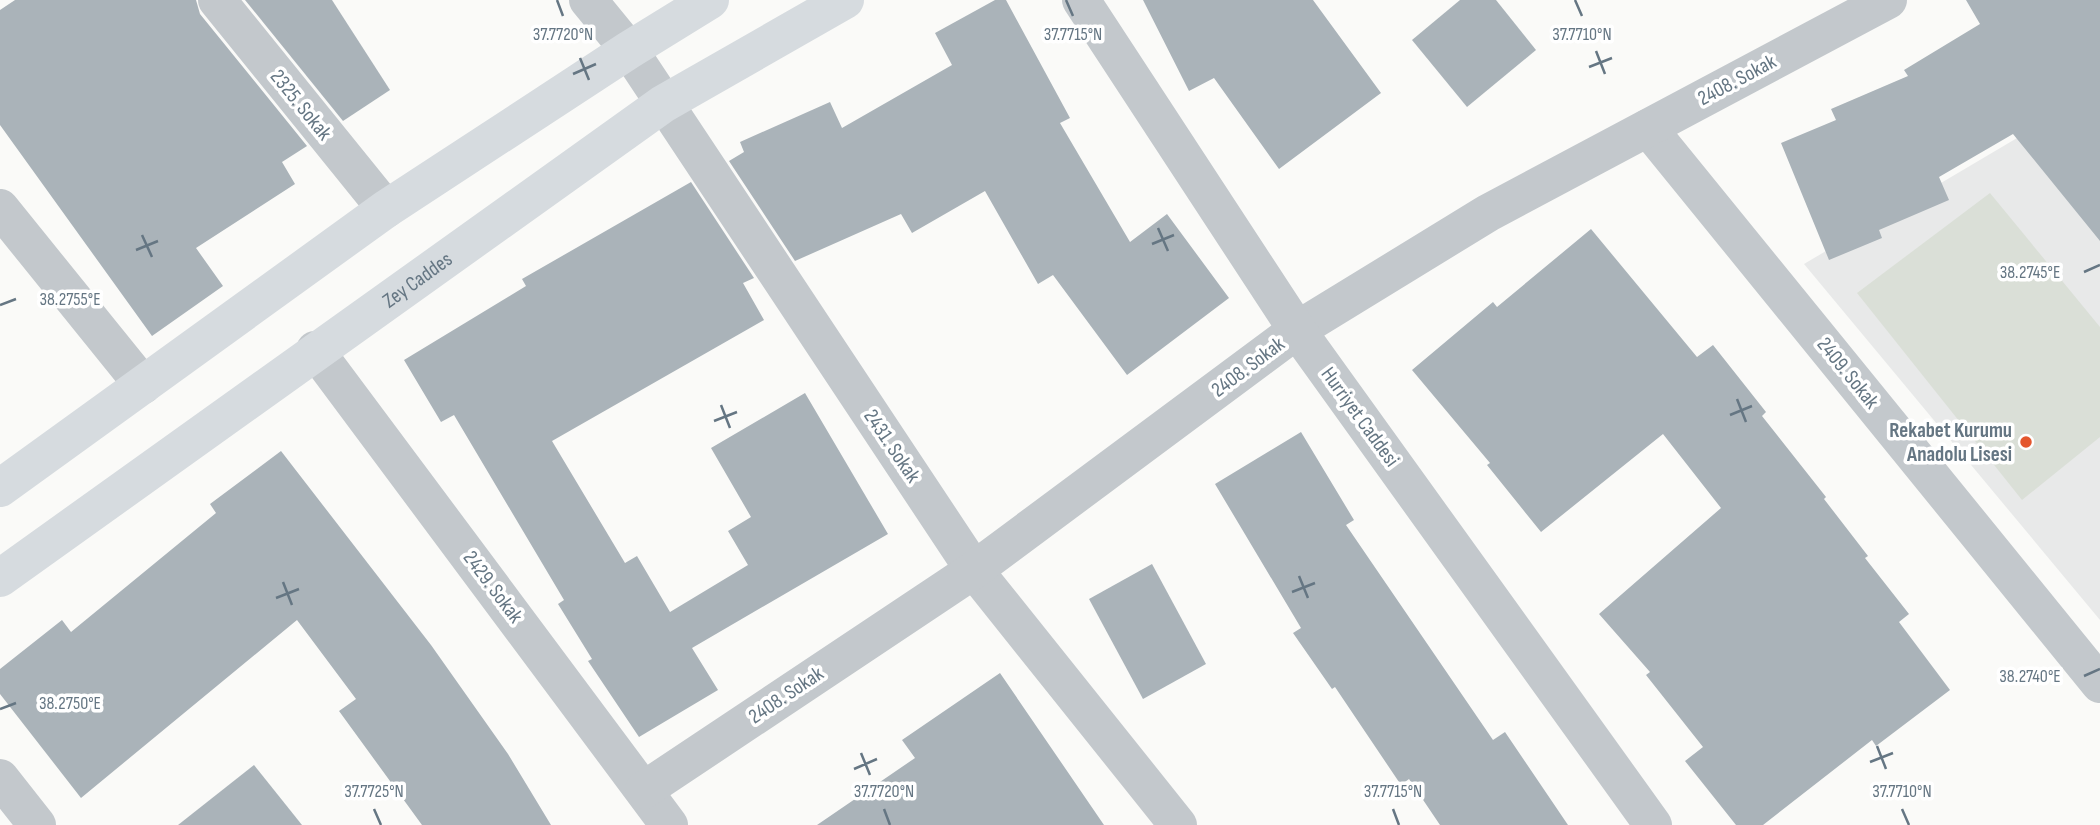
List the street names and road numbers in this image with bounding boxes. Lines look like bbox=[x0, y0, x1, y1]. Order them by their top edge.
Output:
street label: 2408. Sokak bbox=[1694, 49, 1780, 111]
street label: 2325. Sokak bbox=[265, 65, 337, 145]
street label: Zey Caddes bbox=[378, 246, 457, 313]
street label: 2408. Sokak bbox=[1207, 331, 1289, 403]
street label: 2409. Sokak bbox=[1812, 332, 1884, 414]
street label: Hurriyet Caddesi bbox=[1316, 362, 1404, 472]
street label: 2431. Sokak bbox=[858, 404, 926, 488]
street label: 2429. Sokak bbox=[458, 546, 528, 628]
street label: 2408. Sokak bbox=[744, 661, 828, 729]

